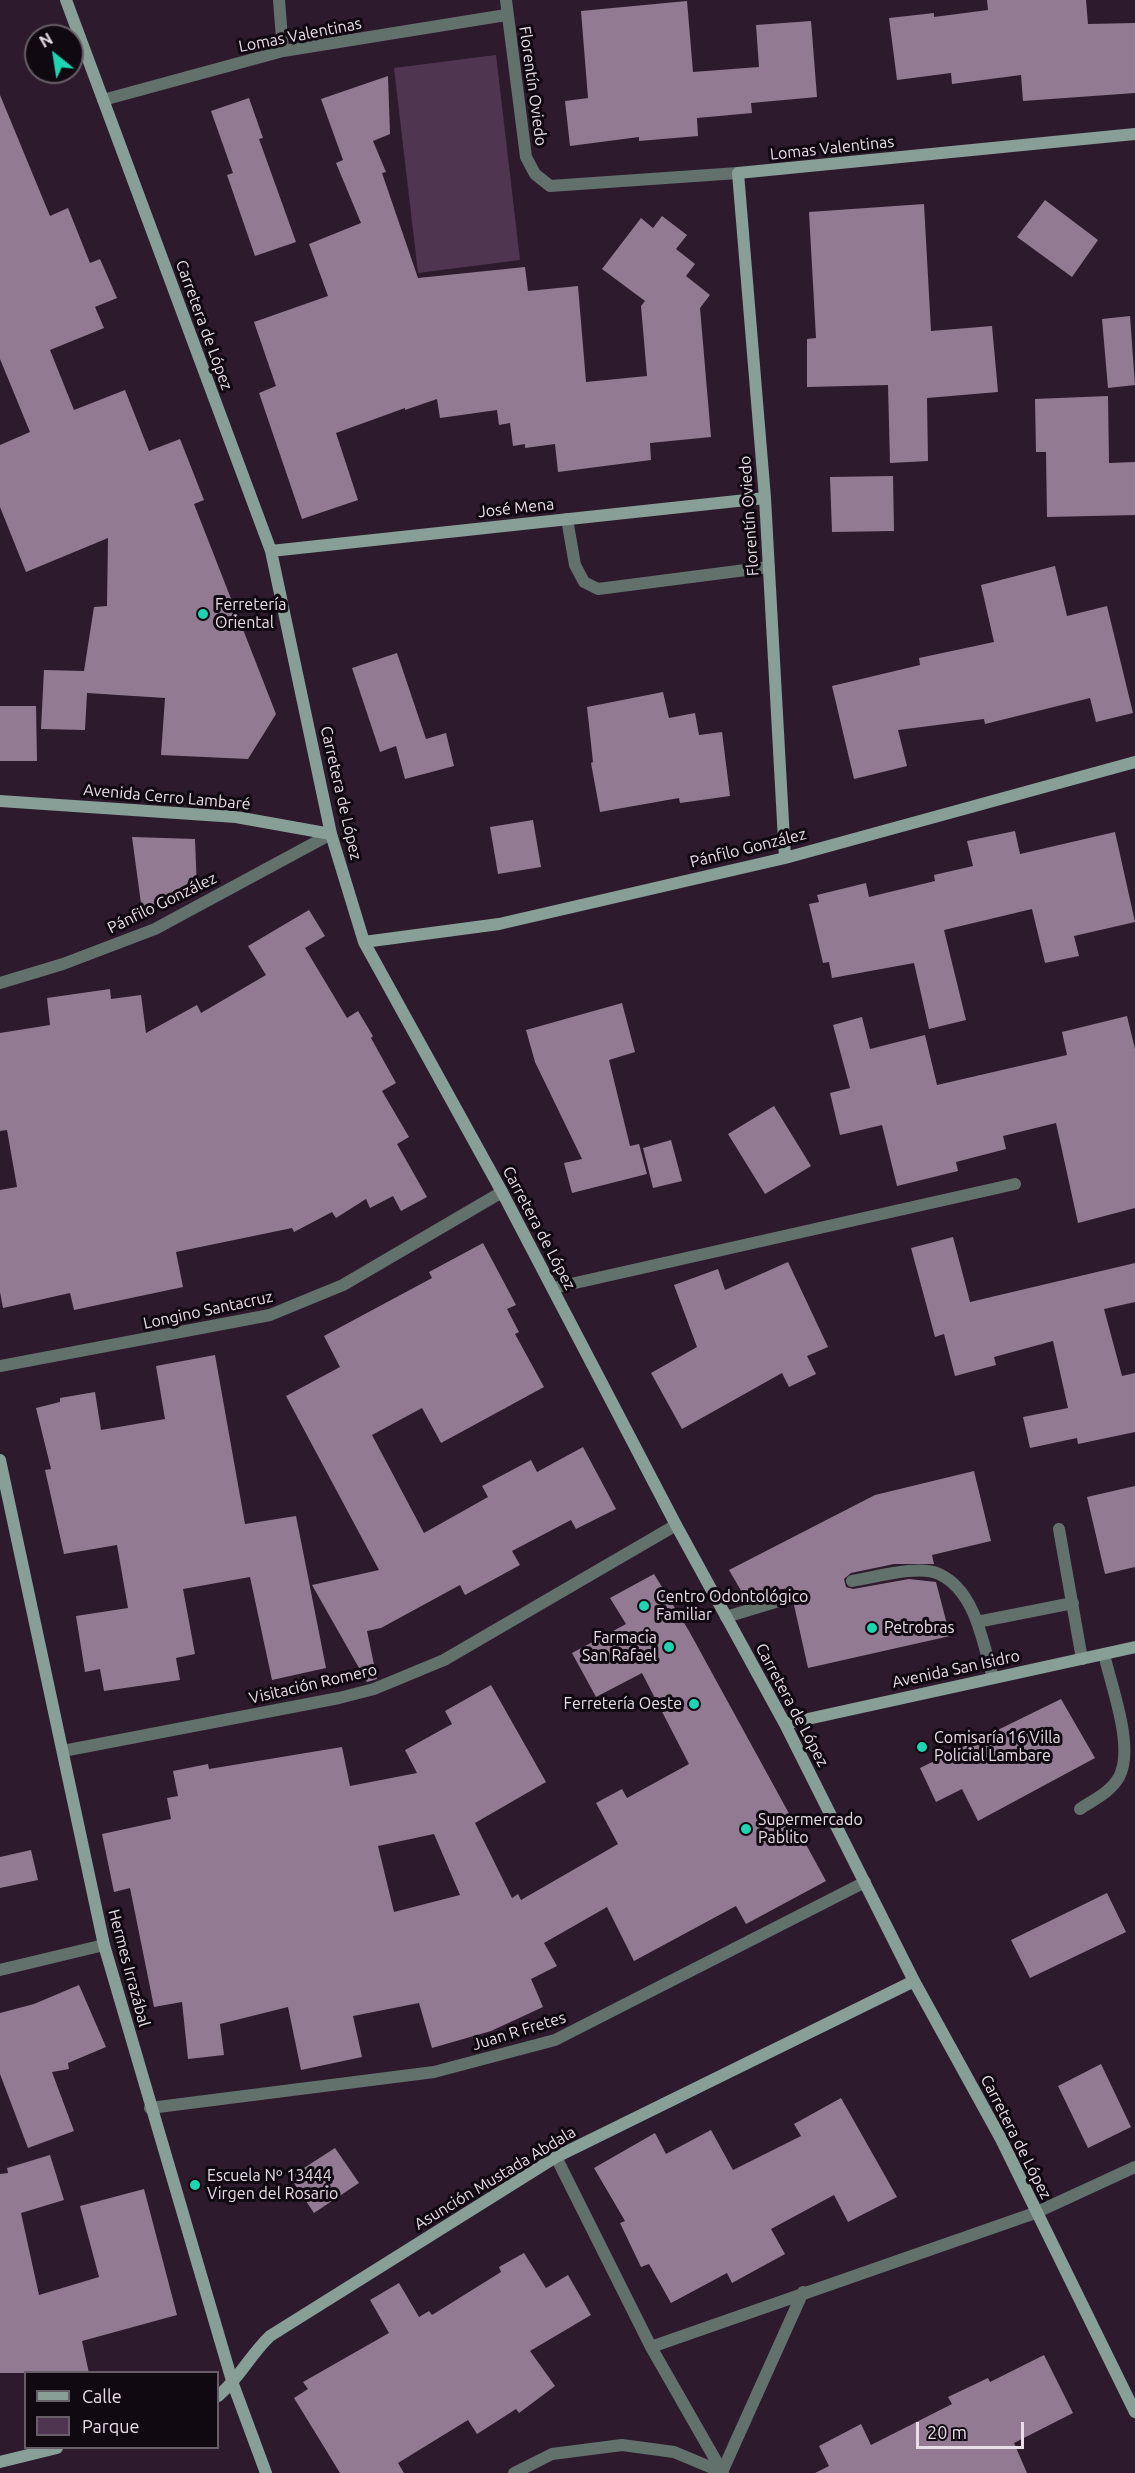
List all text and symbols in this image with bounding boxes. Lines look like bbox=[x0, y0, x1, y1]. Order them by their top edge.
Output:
street label: Lomas Valentinas bbox=[237, 14, 363, 56]
north arrow bbox=[24, 24, 84, 84]
street label: Florentín Oviedo bbox=[515, 25, 551, 147]
text: N bbox=[36, 29, 56, 51]
street label: Lomas Valentinas bbox=[769, 132, 895, 164]
street label: Carretera de López bbox=[172, 257, 236, 393]
street label: Florentín Oviedo bbox=[735, 455, 763, 577]
street label: José Mena bbox=[477, 494, 555, 522]
place label: Ferretería Oriental bbox=[215, 595, 286, 633]
marker: Ferretería Oriental bbox=[196, 607, 210, 621]
street label: Carretera de López bbox=[316, 724, 366, 862]
street label: Avenida Cerro Lambaré bbox=[83, 780, 251, 814]
street label: Pánfilo González bbox=[688, 824, 808, 872]
street label: Pánfilo González bbox=[104, 868, 220, 938]
street label: Carretera de López bbox=[498, 1163, 580, 1293]
street label: Longino Santacruz bbox=[141, 1287, 275, 1333]
place label: Centro Odontológico Familiar bbox=[656, 1587, 808, 1625]
marker: Centro Odontológico Familiar bbox=[637, 1599, 651, 1613]
place label: Petrobras bbox=[884, 1618, 954, 1638]
marker: Petrobras bbox=[865, 1621, 879, 1635]
place label: Farmacia San Rafael bbox=[582, 1628, 657, 1666]
marker: Farmacia San Rafael bbox=[662, 1640, 676, 1654]
street label: Carretera de López bbox=[751, 1640, 833, 1770]
street label: Avenida San Isidro bbox=[890, 1646, 1022, 1692]
street label: Visitación Romero bbox=[247, 1660, 379, 1708]
place label: Ferretería Oeste bbox=[564, 1694, 682, 1714]
marker: Ferretería Oeste bbox=[687, 1697, 701, 1711]
place label: Comisaría 16 Villa Policial Lambare bbox=[934, 1728, 1061, 1766]
marker: Comisaría 16 Villa Policial Lambare bbox=[915, 1740, 929, 1754]
place label: Supermercado Pablito bbox=[758, 1810, 863, 1848]
marker: Supermercado Pablito bbox=[739, 1822, 753, 1836]
street label: Hermes Irrazábal bbox=[104, 1907, 154, 2029]
street label: Juan R Fretes bbox=[470, 2008, 568, 2054]
street label: Carretera de López bbox=[976, 2072, 1056, 2202]
street label: Asunción Mustada Abdala bbox=[411, 2122, 579, 2234]
place label: Escuela Nº 13444 Virgen del Rosario bbox=[207, 2166, 338, 2204]
marker: Escuela Nº 13444 Virgen del Rosario bbox=[188, 2178, 202, 2192]
legend bbox=[24, 2371, 219, 2449]
text: Calle bbox=[82, 2386, 122, 2406]
scale bar bbox=[919, 2410, 1027, 2448]
text: Parque bbox=[82, 2416, 139, 2436]
text: 20 m bbox=[927, 2422, 967, 2442]

